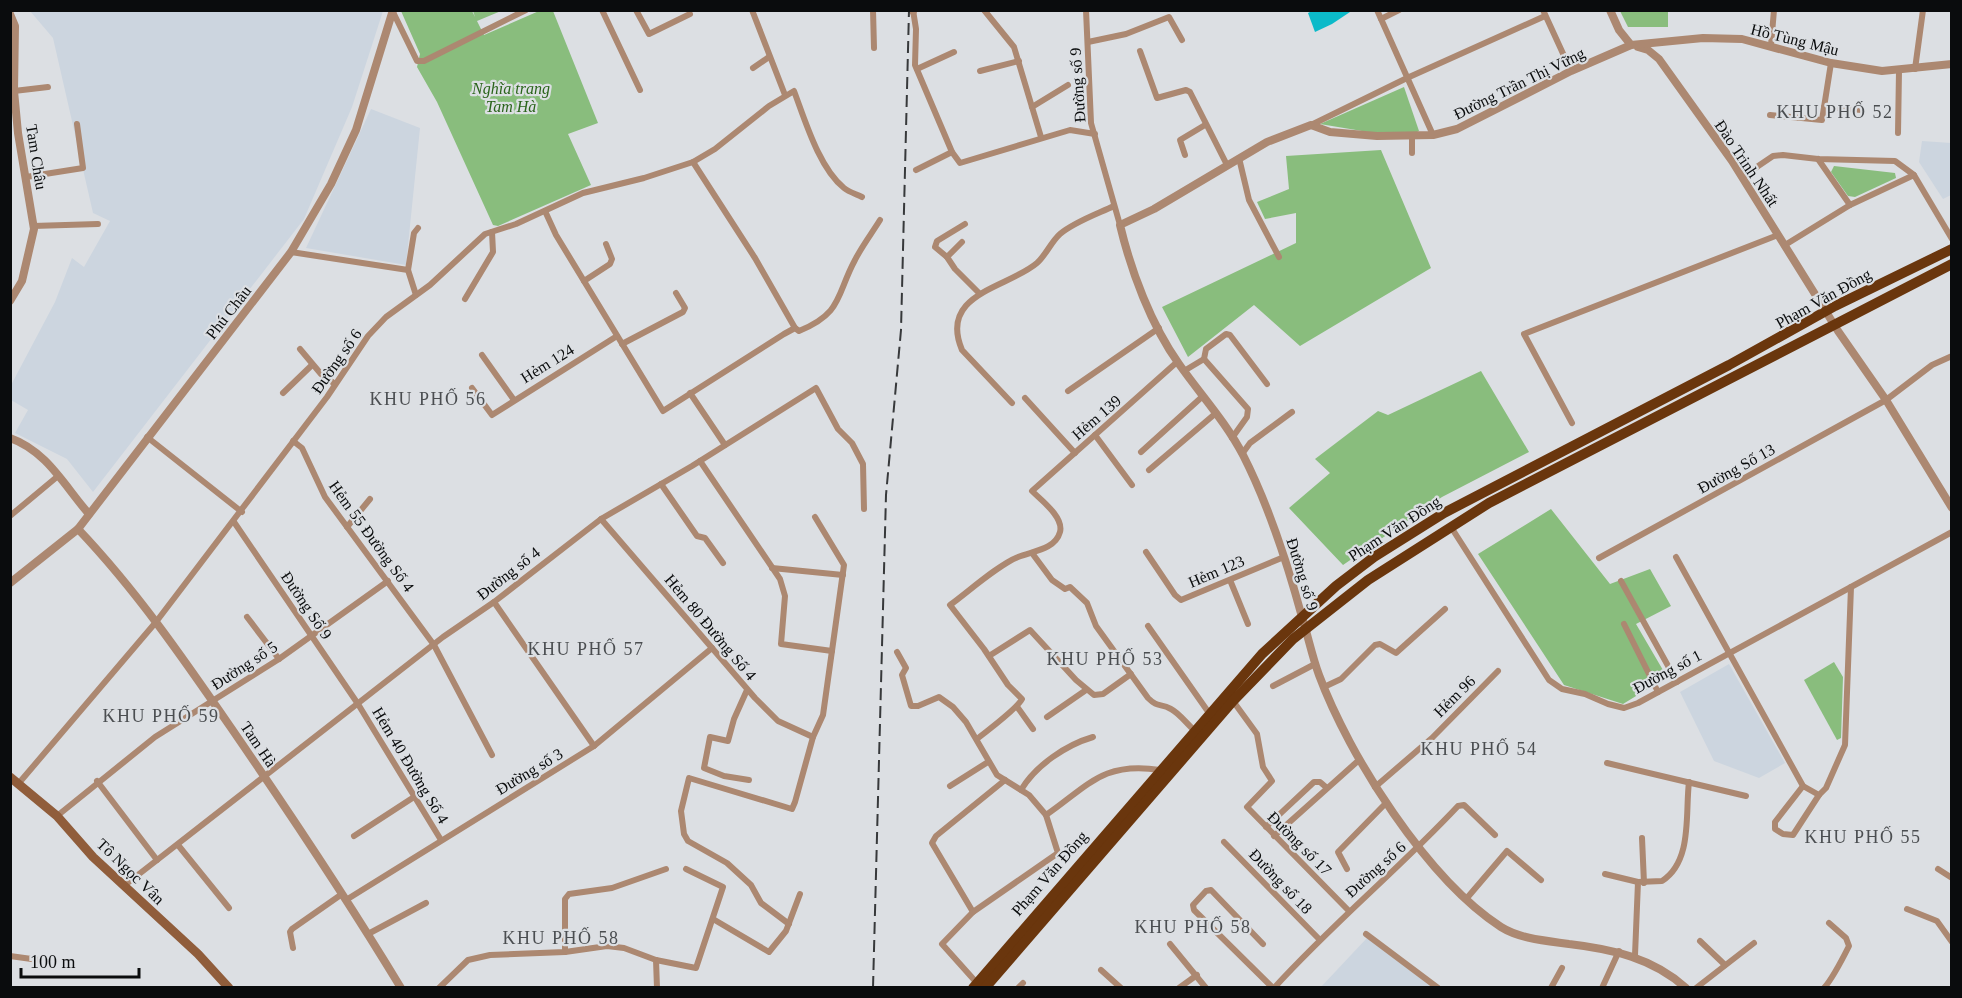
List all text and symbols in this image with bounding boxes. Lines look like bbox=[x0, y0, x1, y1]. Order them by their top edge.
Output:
street label: Hồ Tùng Mậu bbox=[1749, 20, 1841, 60]
street label: Đường Trần Thị Vững bbox=[1451, 44, 1588, 124]
street label: Đường số 9 bbox=[1066, 47, 1090, 123]
park label: Nghĩa trang Tam Hà bbox=[471, 80, 550, 115]
district label: KHU PHỐ 52 bbox=[1776, 101, 1894, 122]
street label: Đào Trinh Nhất bbox=[1711, 117, 1782, 210]
street label: Tam Châu bbox=[23, 123, 50, 191]
street label: Phạm Văn Đồng bbox=[1773, 265, 1874, 333]
street label: Phú Châu bbox=[202, 282, 254, 342]
street label: Đường số 6 bbox=[308, 326, 366, 397]
street label: Hẻm 124 bbox=[518, 341, 577, 386]
district label: KHU PHỐ 56 bbox=[369, 388, 487, 409]
street label: Hẻm 139 bbox=[1068, 392, 1124, 443]
street label: Đường Số 13 bbox=[1695, 440, 1778, 497]
street label: Hẻm 55 Đường Số 4 bbox=[325, 478, 417, 596]
street label: Phạm Văn Đồng bbox=[1345, 492, 1444, 565]
street label: Đường số 9 bbox=[1282, 536, 1322, 613]
street label: Đường số 4 bbox=[474, 544, 544, 604]
street label: Hẻm 123 bbox=[1186, 552, 1247, 591]
street label: Đường Số 9 bbox=[277, 568, 335, 643]
street label: Hẻm 80 Đường Số 4 bbox=[661, 571, 760, 684]
street label: Đường số 5 bbox=[208, 638, 281, 694]
district label: KHU PHỐ 57 bbox=[527, 638, 645, 659]
street label: Đường số 1 bbox=[1630, 646, 1705, 697]
district label: KHU PHỐ 53 bbox=[1046, 648, 1164, 669]
street label: Hẻm 96 bbox=[1430, 672, 1478, 720]
street label: Hẻm 40 Đường Số 4 bbox=[368, 704, 452, 827]
district label: KHU PHỐ 59 bbox=[102, 705, 220, 726]
street label: Tam Hà bbox=[237, 718, 280, 770]
district label: KHU PHỐ 54 bbox=[1420, 738, 1538, 759]
street label: Đường số 3 bbox=[493, 745, 566, 799]
street label: Đường số 17 bbox=[1264, 808, 1335, 879]
district label: KHU PHỐ 55 bbox=[1804, 826, 1922, 847]
street label: Phạm Văn Đồng bbox=[1008, 828, 1091, 920]
street label: Tô Ngọc Vân bbox=[93, 835, 168, 908]
street label: Đường số 6 bbox=[1342, 838, 1410, 901]
street label: Đường số 18 bbox=[1245, 846, 1316, 918]
district label: KHU PHỐ 58 bbox=[1134, 916, 1252, 937]
district label: KHU PHỐ 58 bbox=[502, 927, 620, 948]
scale bar bbox=[21, 941, 140, 979]
text: 100 m bbox=[30, 952, 76, 972]

